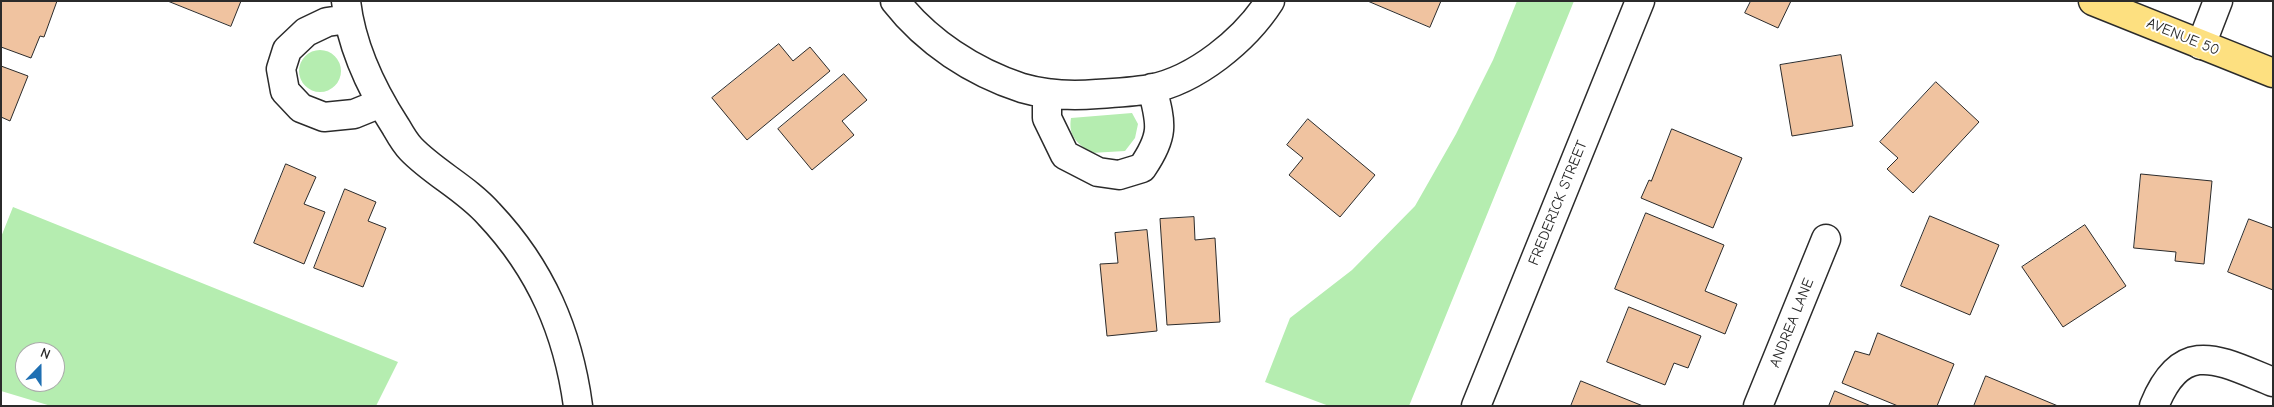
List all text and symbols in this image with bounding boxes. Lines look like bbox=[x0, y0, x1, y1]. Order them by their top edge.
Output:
street label: AVENUE 50 bbox=[2144, 14, 2222, 60]
street label: FREDERICK STREET bbox=[1525, 138, 1591, 268]
street label: ANDREA LANE bbox=[1766, 276, 1818, 370]
north arrow bbox=[15, 342, 65, 392]
text: N bbox=[38, 344, 53, 363]

